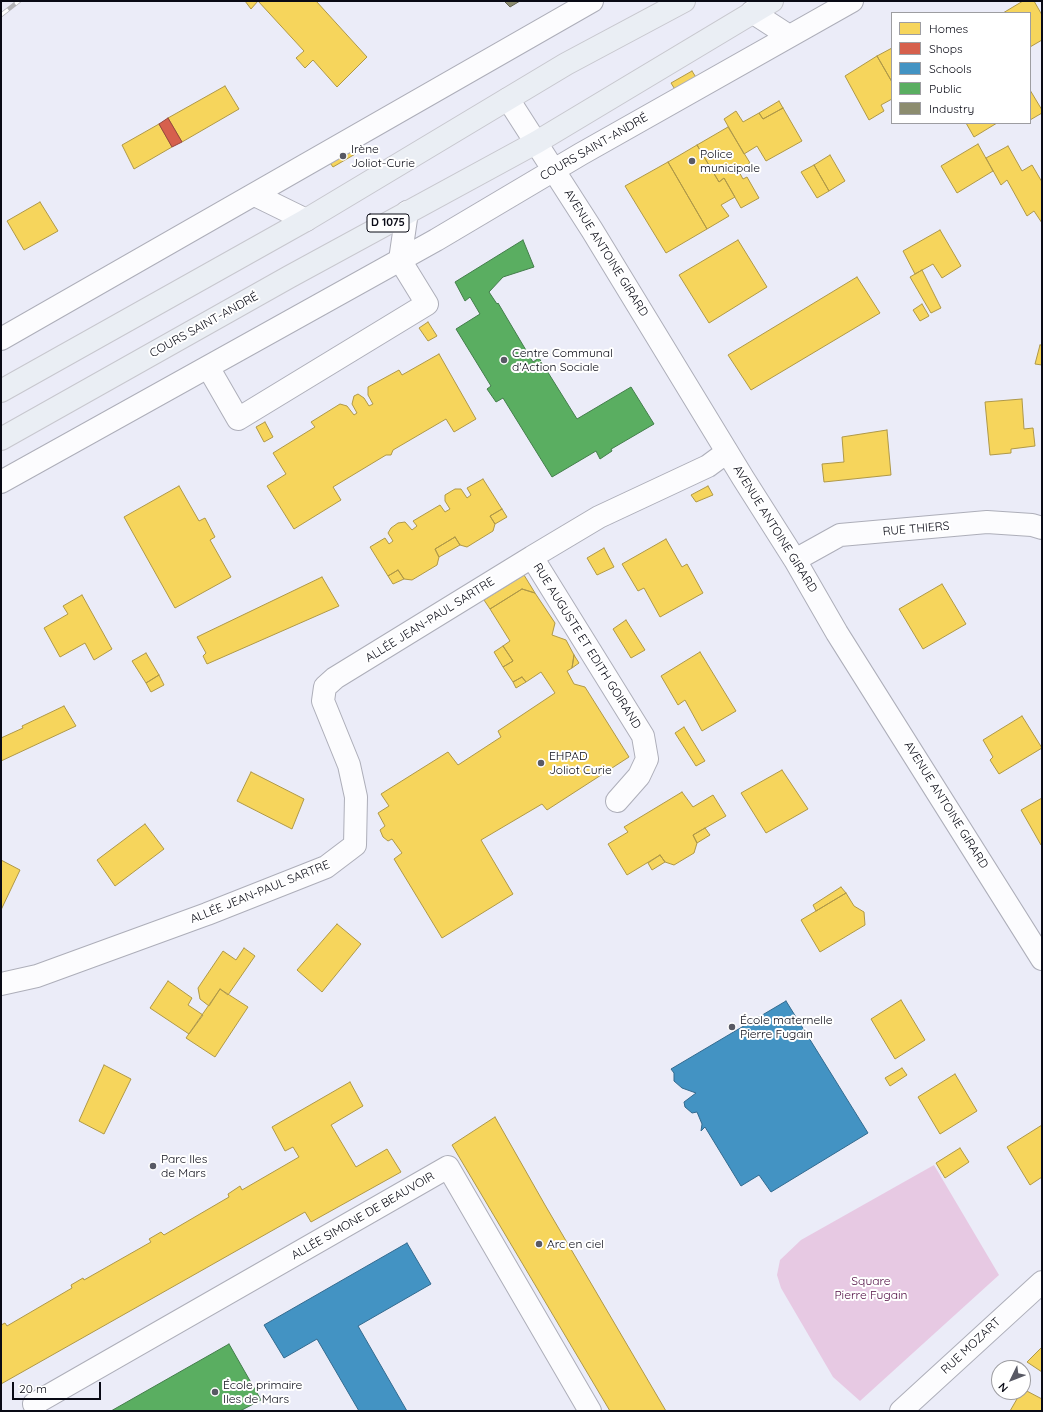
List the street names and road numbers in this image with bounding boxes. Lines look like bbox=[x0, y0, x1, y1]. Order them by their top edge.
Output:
street label: COURS SAINT-ANDRÉ bbox=[538, 110, 650, 184]
street label: AVENUE ANTOINE GIRARD bbox=[561, 187, 651, 319]
road number: D 1075 bbox=[367, 214, 409, 232]
street label: COURS SAINT-ANDRÉ bbox=[147, 289, 261, 361]
street label: AVENUE ANTOINE GIRARD bbox=[730, 463, 820, 595]
street label: RUE THIERS bbox=[882, 519, 950, 539]
street label: RUE AUGUSTE ET EDITH GOIRAND bbox=[530, 561, 644, 731]
street label: ALLÉE JEAN-PAUL SARTRE bbox=[363, 574, 497, 666]
street label: AVENUE ANTOINE GIRARD bbox=[901, 739, 991, 871]
street label: ALLÉE JEAN-PAUL SARTRE bbox=[188, 857, 332, 927]
street label: ALLÉE SIMONE DE BEAUVOIR bbox=[289, 1169, 437, 1263]
street label: RUE MOZART bbox=[938, 1315, 1004, 1377]

